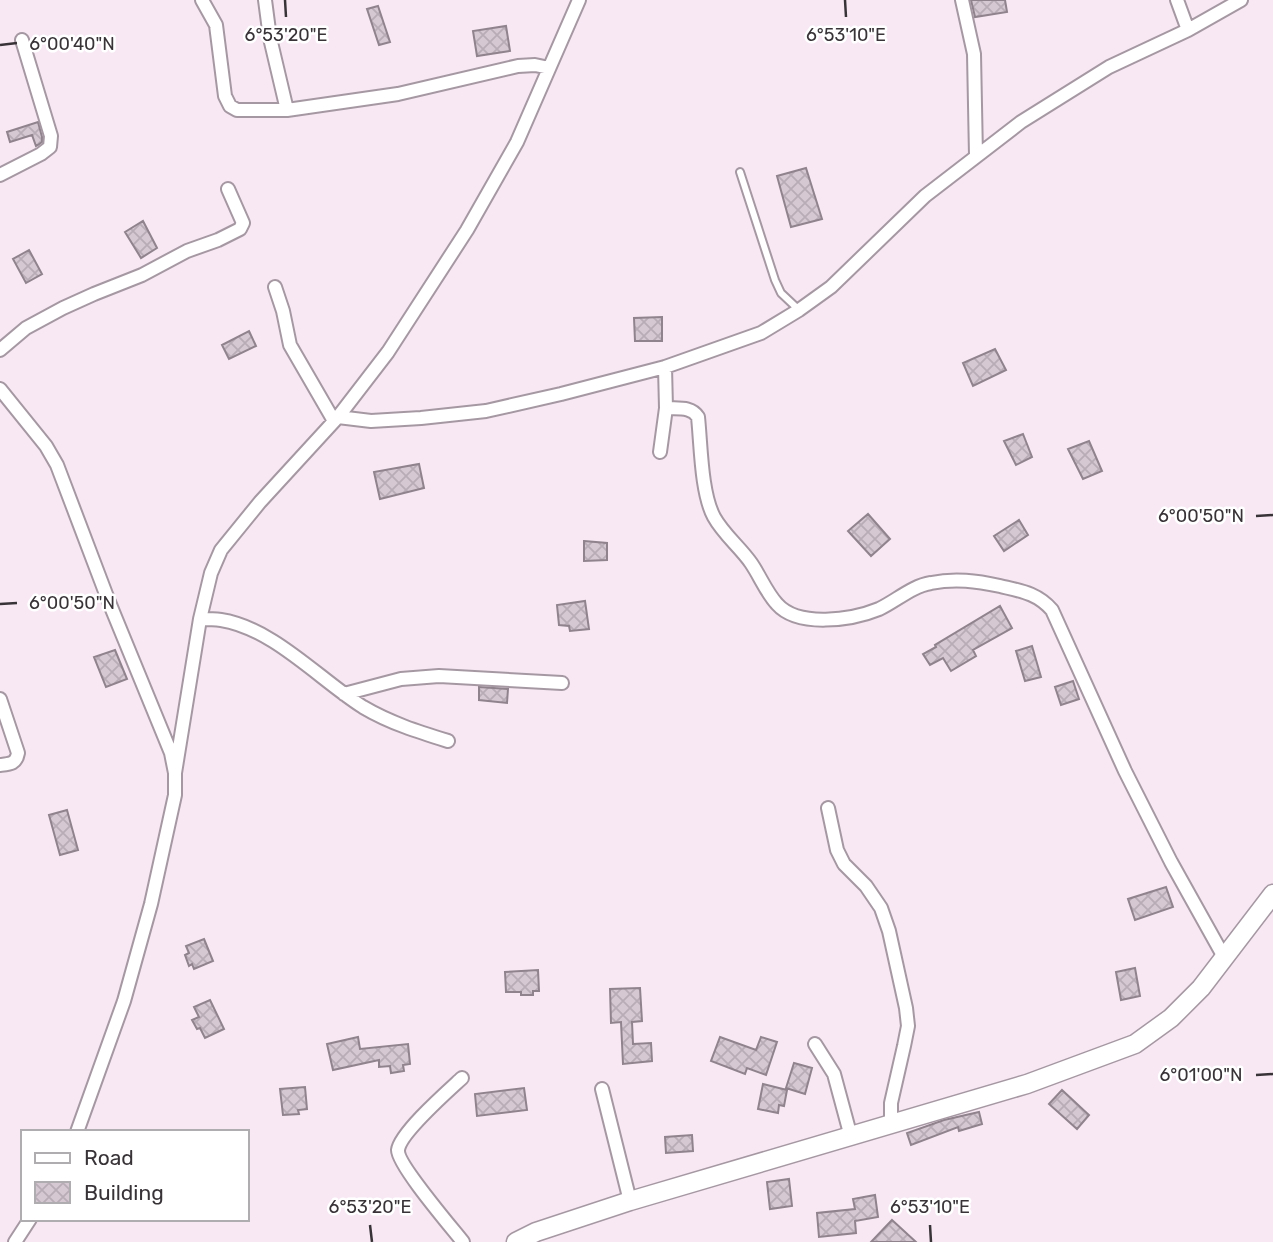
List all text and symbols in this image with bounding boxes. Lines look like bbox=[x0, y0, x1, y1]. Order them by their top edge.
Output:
text: 6°53'20"E bbox=[245, 24, 327, 46]
text: 6°53'10"E bbox=[806, 24, 886, 46]
text: 6°00'40"N bbox=[29, 33, 115, 55]
text: 6°00'50"N bbox=[1158, 505, 1244, 527]
text: 6°00'50"N bbox=[29, 592, 115, 614]
text: 6°01'00"N bbox=[1160, 1064, 1243, 1086]
legend bbox=[21, 1130, 248, 1221]
text: Road bbox=[84, 1145, 134, 1170]
text: Building bbox=[84, 1180, 164, 1205]
text: 6°53'20"E bbox=[329, 1196, 411, 1218]
text: 6°53'10"E bbox=[890, 1196, 970, 1218]

